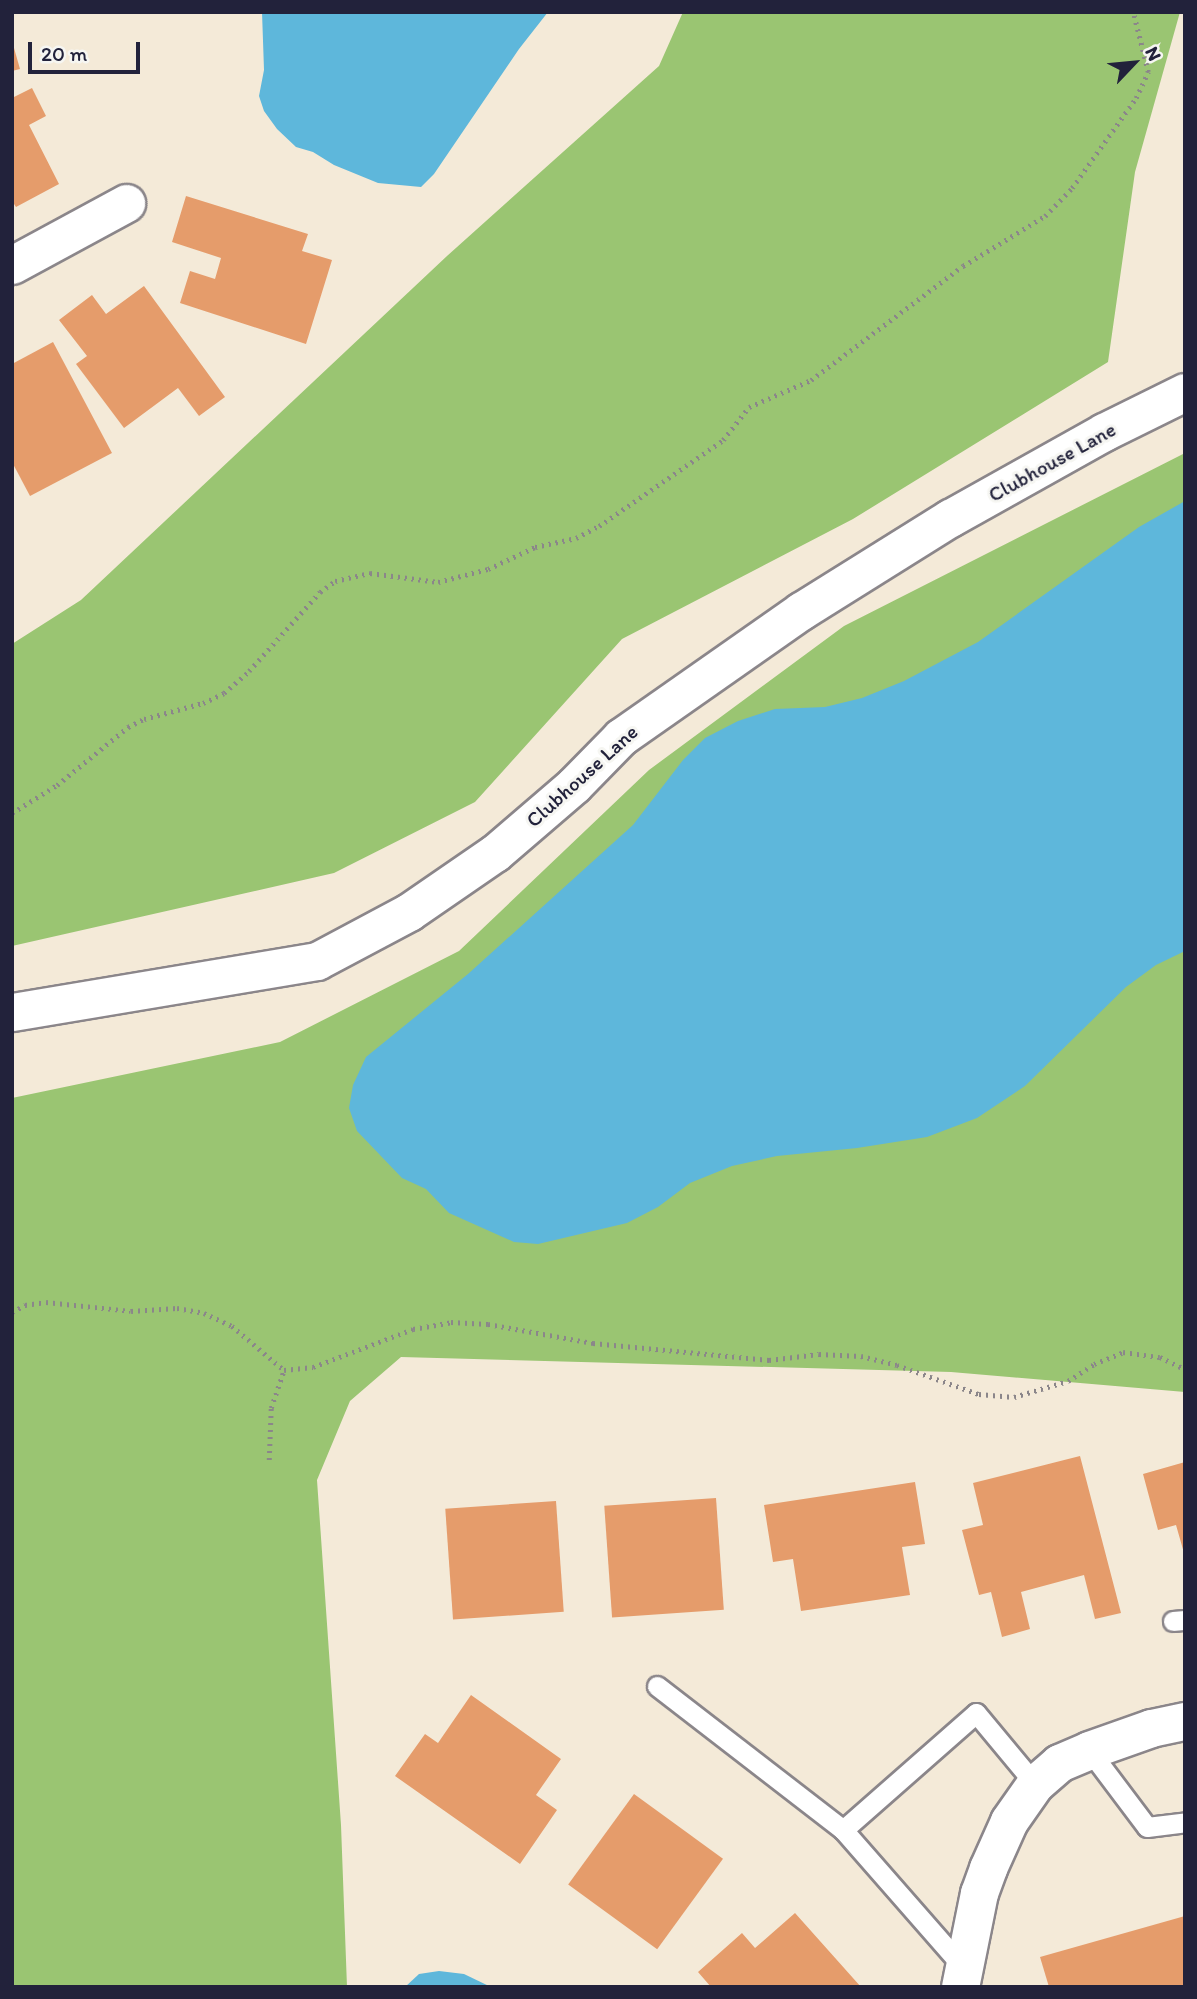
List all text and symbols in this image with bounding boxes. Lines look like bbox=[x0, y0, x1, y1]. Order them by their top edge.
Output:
scale bar bbox=[32, 28, 144, 72]
north arrow bbox=[1099, 28, 1169, 98]
text: 20 m bbox=[41, 41, 87, 66]
text: N bbox=[1140, 43, 1166, 64]
street label: Clubhouse Lane bbox=[983, 416, 1121, 508]
street label: Clubhouse Lane bbox=[520, 719, 644, 833]

